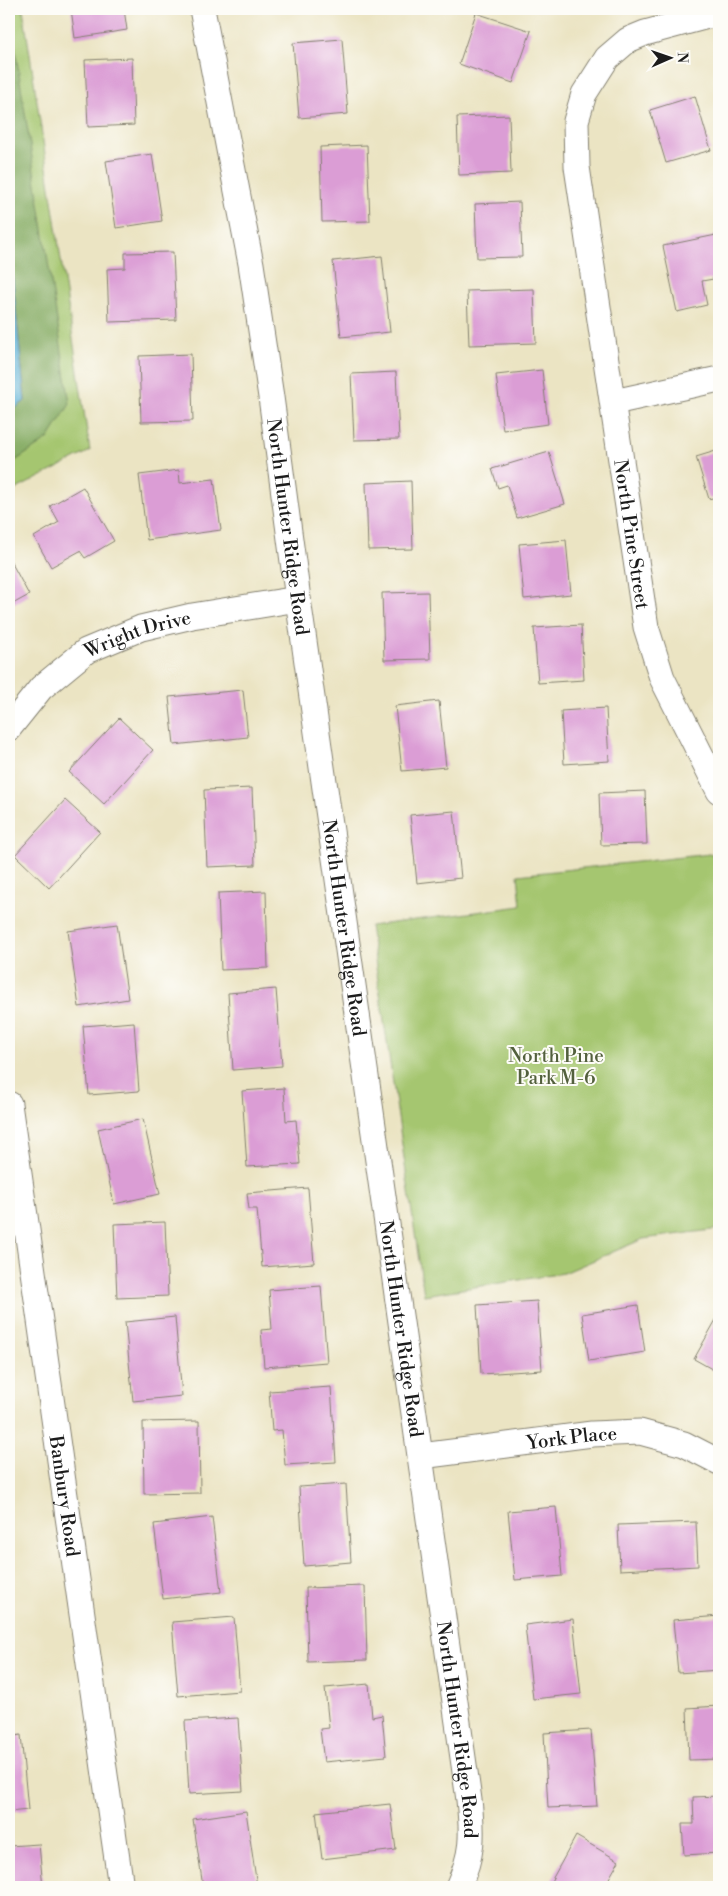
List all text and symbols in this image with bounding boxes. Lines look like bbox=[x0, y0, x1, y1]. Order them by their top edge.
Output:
north arrow bbox=[646, 32, 696, 82]
text: N bbox=[673, 52, 691, 63]
street label: North Hunter Ridge Road bbox=[261, 417, 314, 637]
street label: North Pine Street bbox=[608, 458, 654, 611]
street label: Wright Drive bbox=[80, 606, 193, 664]
street label: North Hunter Ridge Road bbox=[317, 818, 371, 1038]
park label: North Pine Park M-6 bbox=[508, 1044, 604, 1090]
street label: North Hunter Ridge Road bbox=[374, 1219, 428, 1439]
street label: York Place bbox=[524, 1422, 618, 1455]
street label: Banbury Road bbox=[43, 1433, 85, 1559]
street label: North Hunter Ridge Road bbox=[431, 1620, 482, 1839]

